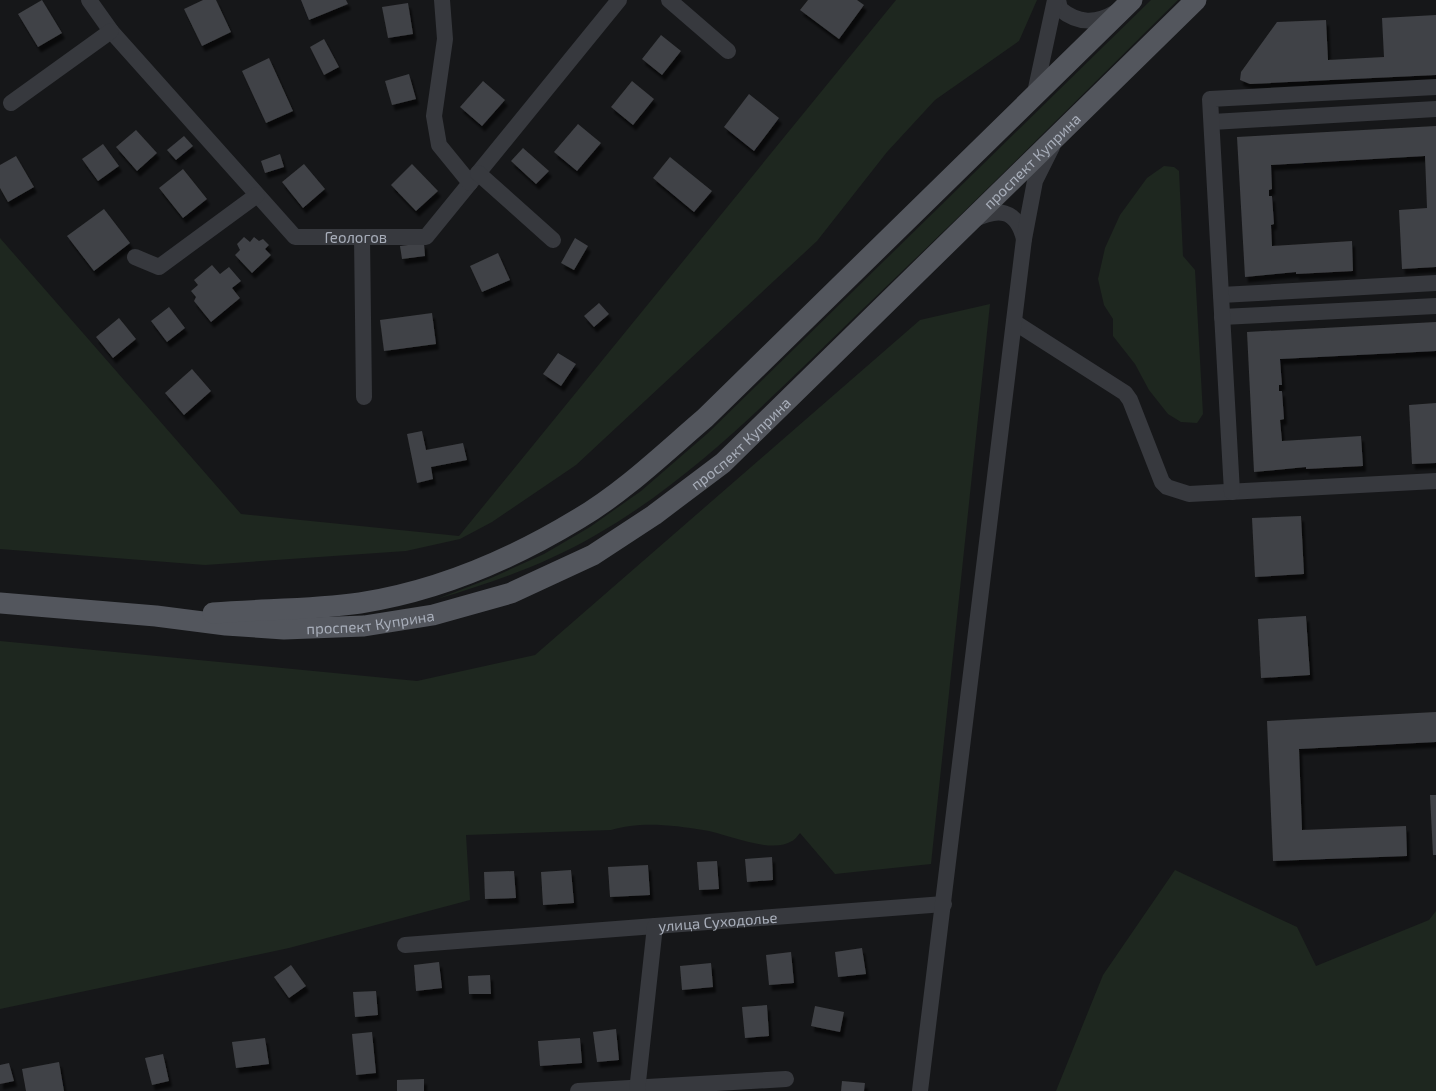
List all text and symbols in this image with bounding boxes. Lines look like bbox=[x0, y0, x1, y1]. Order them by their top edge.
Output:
street label: проспект Куприна bbox=[979, 109, 1084, 212]
street label: Геологов bbox=[324, 228, 387, 246]
street label: проспект Куприна bbox=[687, 393, 794, 493]
street label: проспект Куприна bbox=[306, 606, 436, 637]
street label: улица Суходолье bbox=[658, 908, 778, 936]

